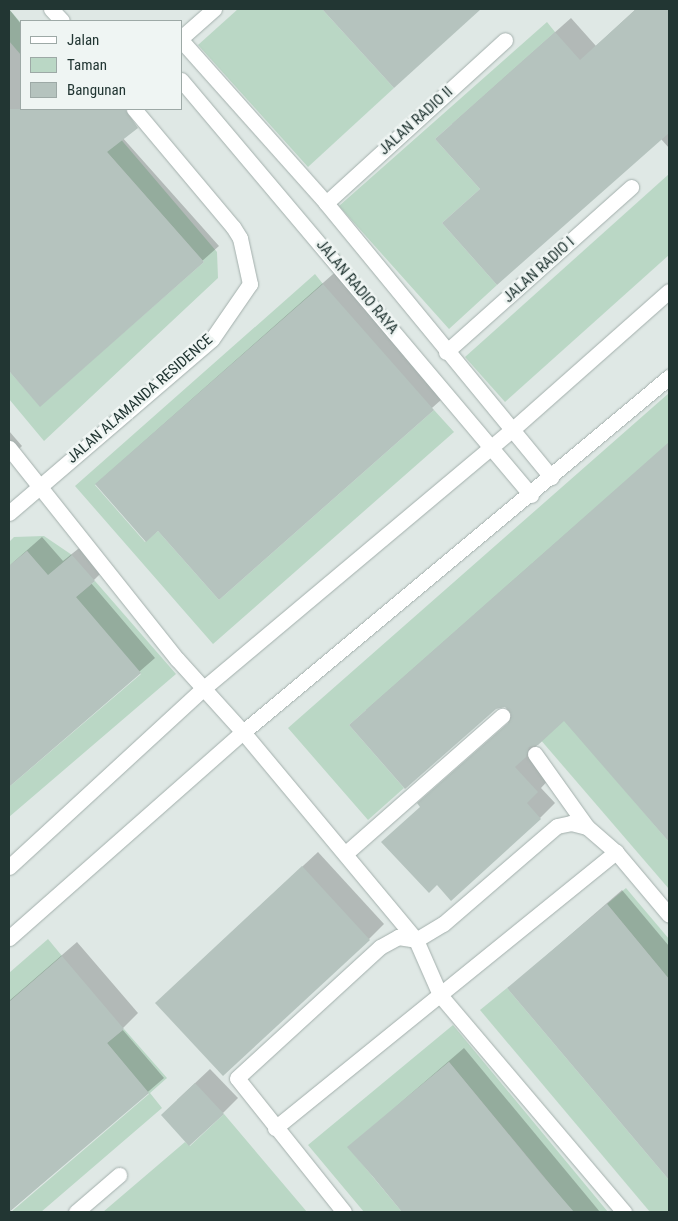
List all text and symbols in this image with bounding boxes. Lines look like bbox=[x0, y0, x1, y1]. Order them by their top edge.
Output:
legend bbox=[20, 20, 182, 110]
text: Jalan bbox=[67, 31, 99, 49]
text: Taman bbox=[67, 56, 107, 74]
text: Bangunan bbox=[67, 81, 126, 99]
street label: JALAN RADIO II bbox=[375, 83, 457, 159]
street label: JALAN RADIO I bbox=[500, 233, 578, 307]
street label: JALAN RADIO RAYA bbox=[312, 236, 402, 338]
street label: JALAN ALAMANDA RESIDENCE bbox=[63, 331, 217, 467]

